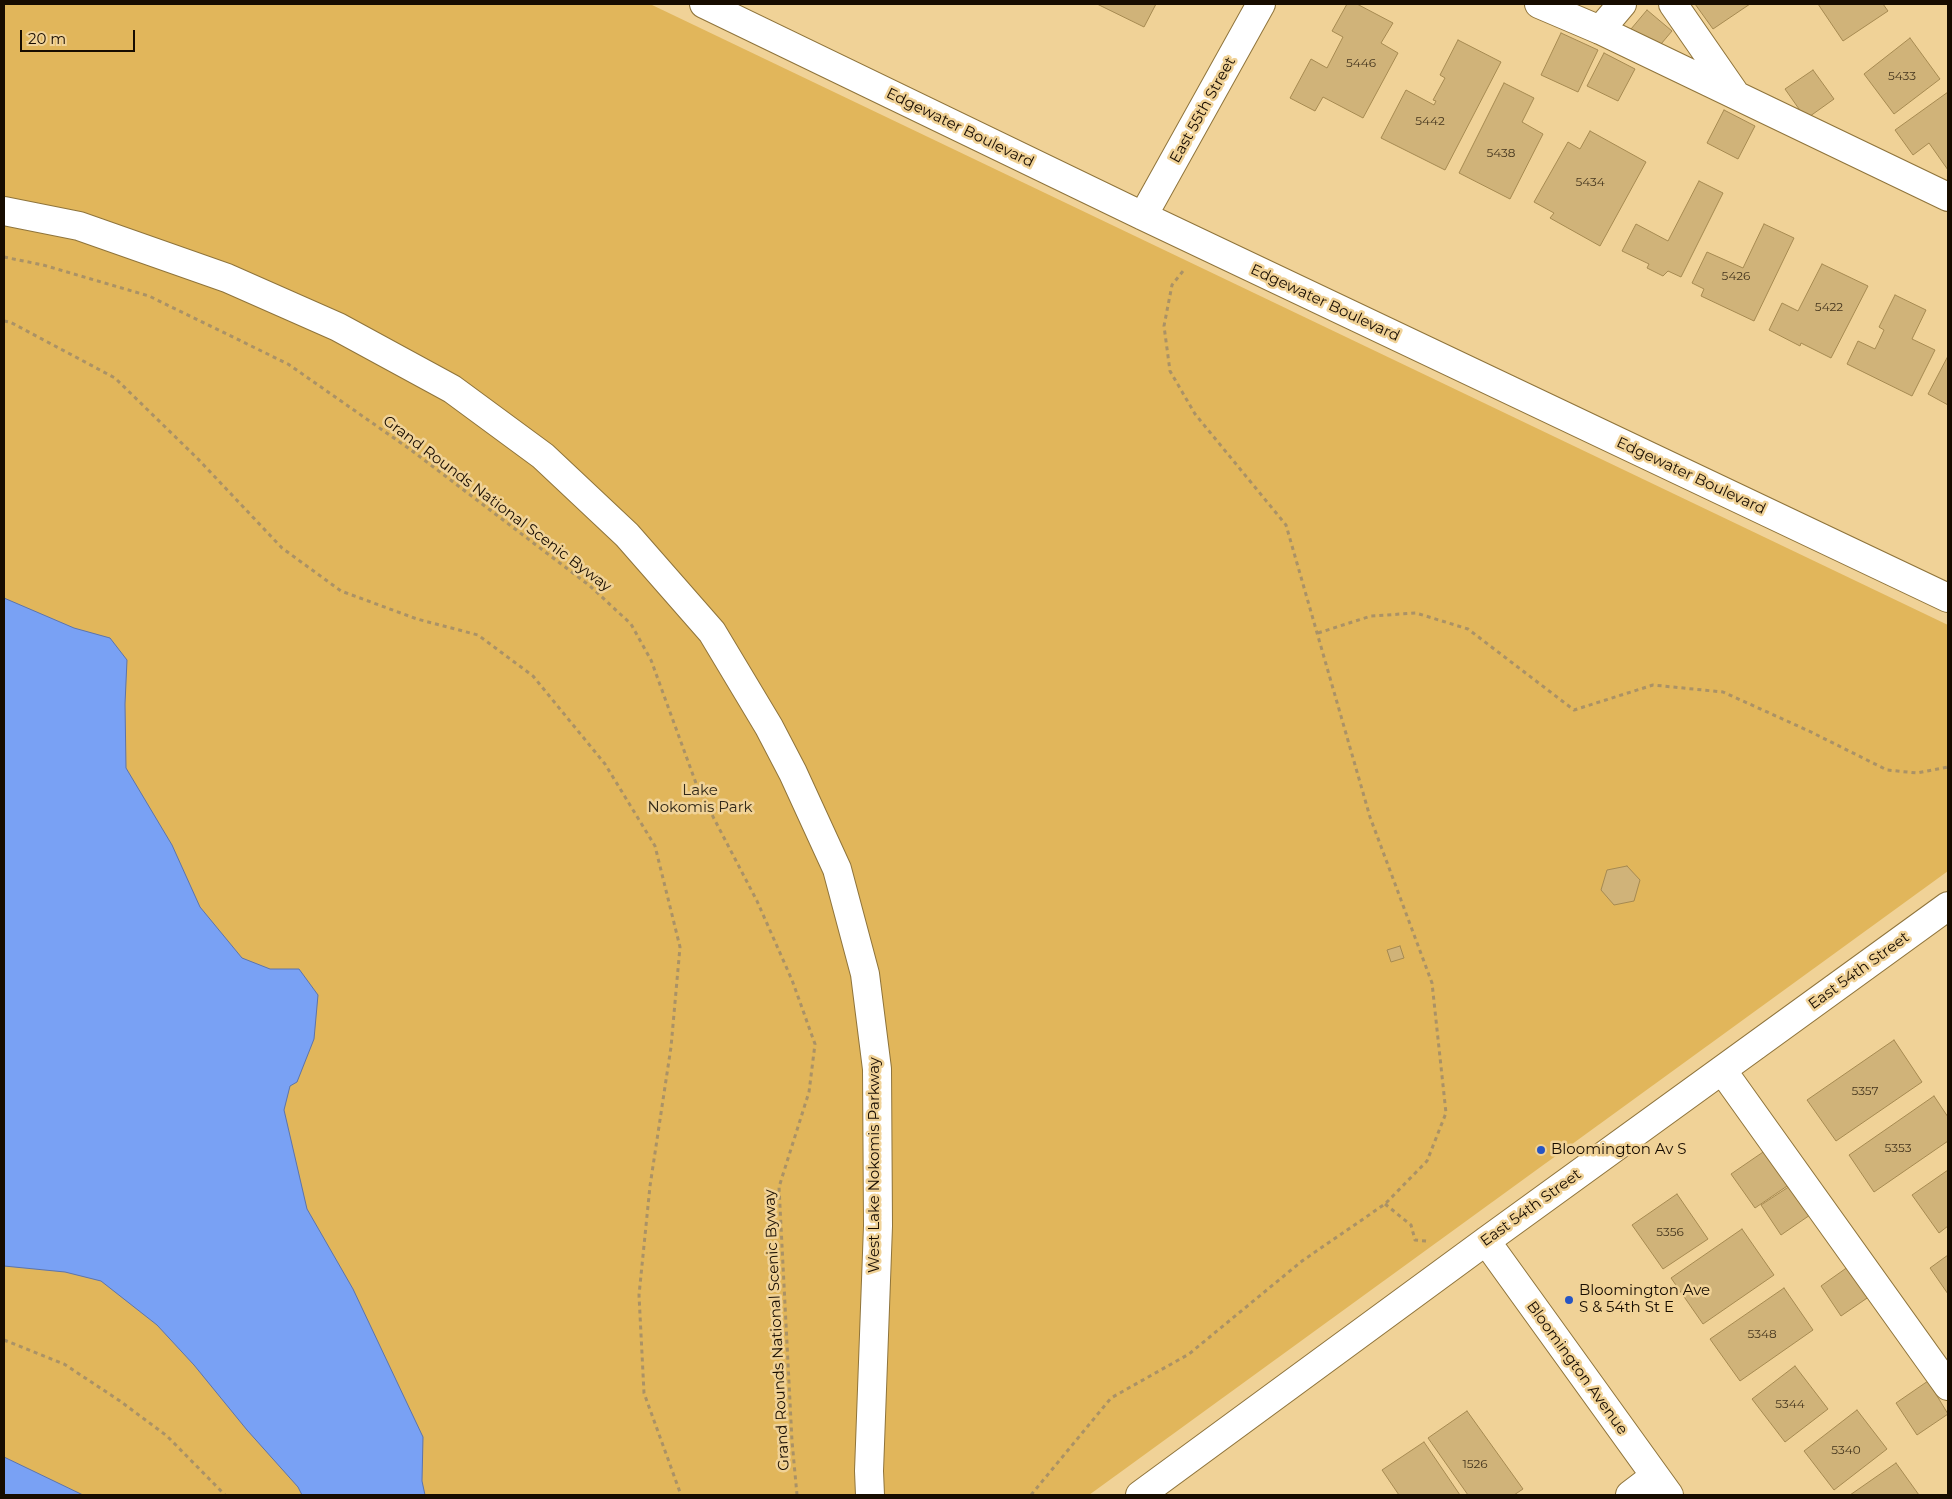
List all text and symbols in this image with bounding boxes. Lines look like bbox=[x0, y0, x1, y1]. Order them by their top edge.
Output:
scale bar bbox=[22, 20, 138, 52]
text: 20 m bbox=[28, 29, 66, 48]
street label: East 55th Street bbox=[1166, 54, 1240, 166]
house number: 5446 bbox=[1346, 56, 1376, 70]
house number: 5433 bbox=[1888, 69, 1916, 83]
street label: Edgewater Boulevard bbox=[883, 84, 1037, 172]
house number: 5442 bbox=[1415, 114, 1445, 128]
house number: 5438 bbox=[1487, 146, 1515, 160]
house number: 5434 bbox=[1575, 175, 1605, 189]
street label: Edgewater Boulevard bbox=[1248, 261, 1402, 345]
house number: 5426 bbox=[1722, 269, 1750, 283]
house number: 5422 bbox=[1815, 300, 1843, 314]
street label: Grand Rounds National Scenic Byway bbox=[379, 412, 615, 596]
street label: Edgewater Boulevard bbox=[1614, 434, 1768, 518]
park label: Lake Nokomis Park bbox=[647, 782, 753, 817]
street label: East 54th Street bbox=[1805, 928, 1913, 1014]
street label: West Lake Nokomis Parkway bbox=[866, 1057, 884, 1273]
house number: 5357 bbox=[1851, 1084, 1879, 1098]
place label: Bloomington Av S bbox=[1551, 1141, 1686, 1159]
house number: 5353 bbox=[1885, 1141, 1911, 1155]
marker: Bloomington Av S bbox=[1535, 1144, 1547, 1156]
street label: East 54th Street bbox=[1477, 1165, 1585, 1251]
street label: Grand Rounds National Scenic Byway bbox=[761, 1189, 793, 1471]
house number: 5356 bbox=[1656, 1225, 1684, 1239]
place label: Bloomington Ave S & 54th St E bbox=[1579, 1282, 1710, 1317]
marker: Bloomington Ave S & 54th St E bbox=[1563, 1294, 1575, 1306]
street label: Bloomington Avenue bbox=[1523, 1298, 1631, 1438]
house number: 5348 bbox=[1747, 1327, 1777, 1341]
house number: 5344 bbox=[1775, 1397, 1805, 1411]
house number: 5340 bbox=[1831, 1443, 1861, 1457]
house number: 1526 bbox=[1462, 1457, 1488, 1471]

